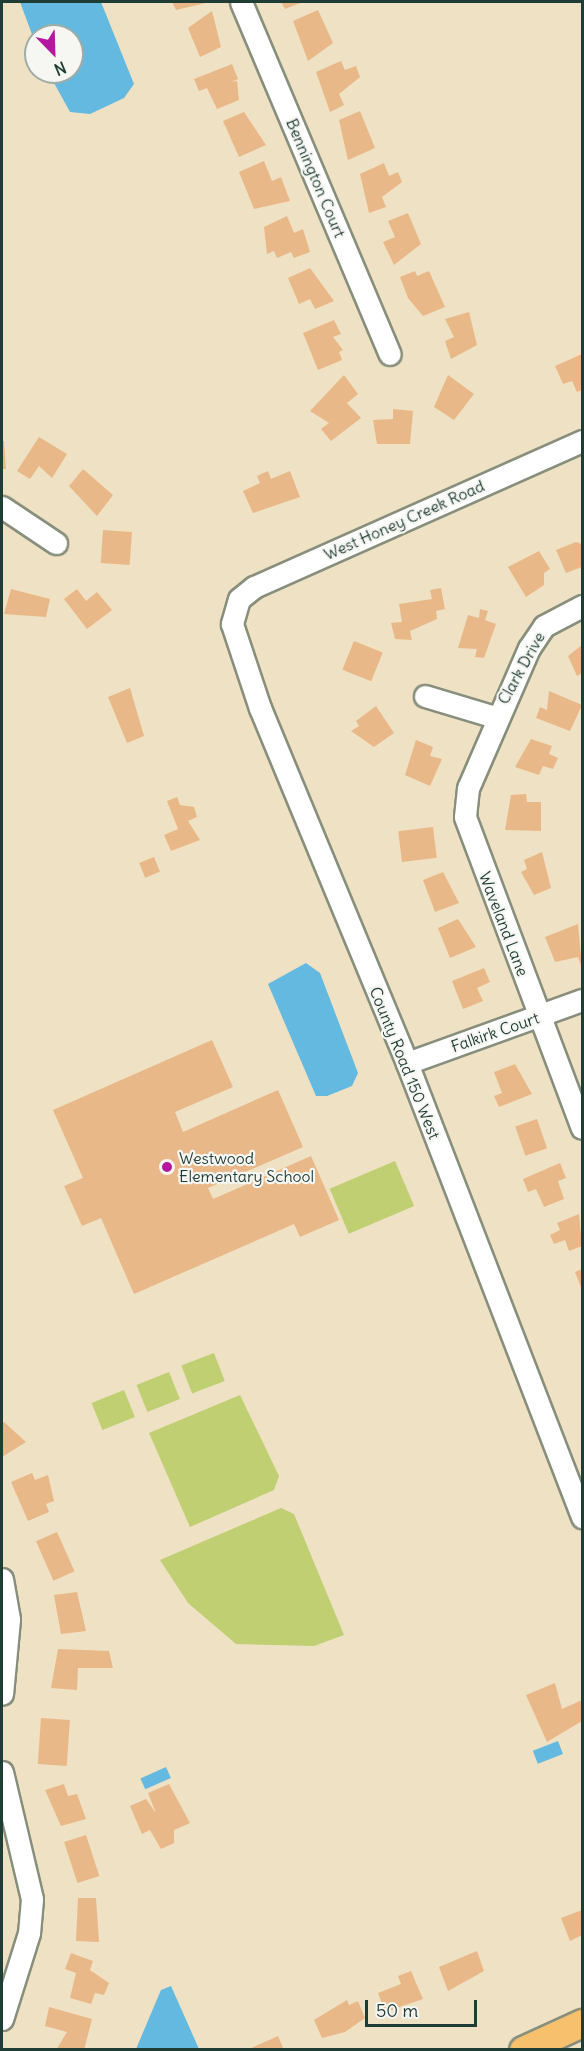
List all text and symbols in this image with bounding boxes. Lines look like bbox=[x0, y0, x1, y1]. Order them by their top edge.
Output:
north arrow bbox=[24, 24, 84, 84]
text: N bbox=[51, 57, 69, 80]
street label: Bennington Court bbox=[282, 116, 350, 240]
street label: West Honey Creek Road bbox=[321, 476, 487, 564]
street label: Clark Drive bbox=[493, 629, 549, 707]
street label: Waveland Lane bbox=[475, 869, 533, 979]
street label: County Road 150 West bbox=[366, 984, 444, 1142]
street label: Falkirk Court bbox=[448, 1008, 542, 1056]
place label: Westwood Elementary School bbox=[179, 1148, 314, 1186]
marker: Westwood Elementary School bbox=[160, 1160, 174, 1174]
scale bar bbox=[368, 1988, 480, 2026]
text: 50 m bbox=[376, 1999, 418, 2022]

